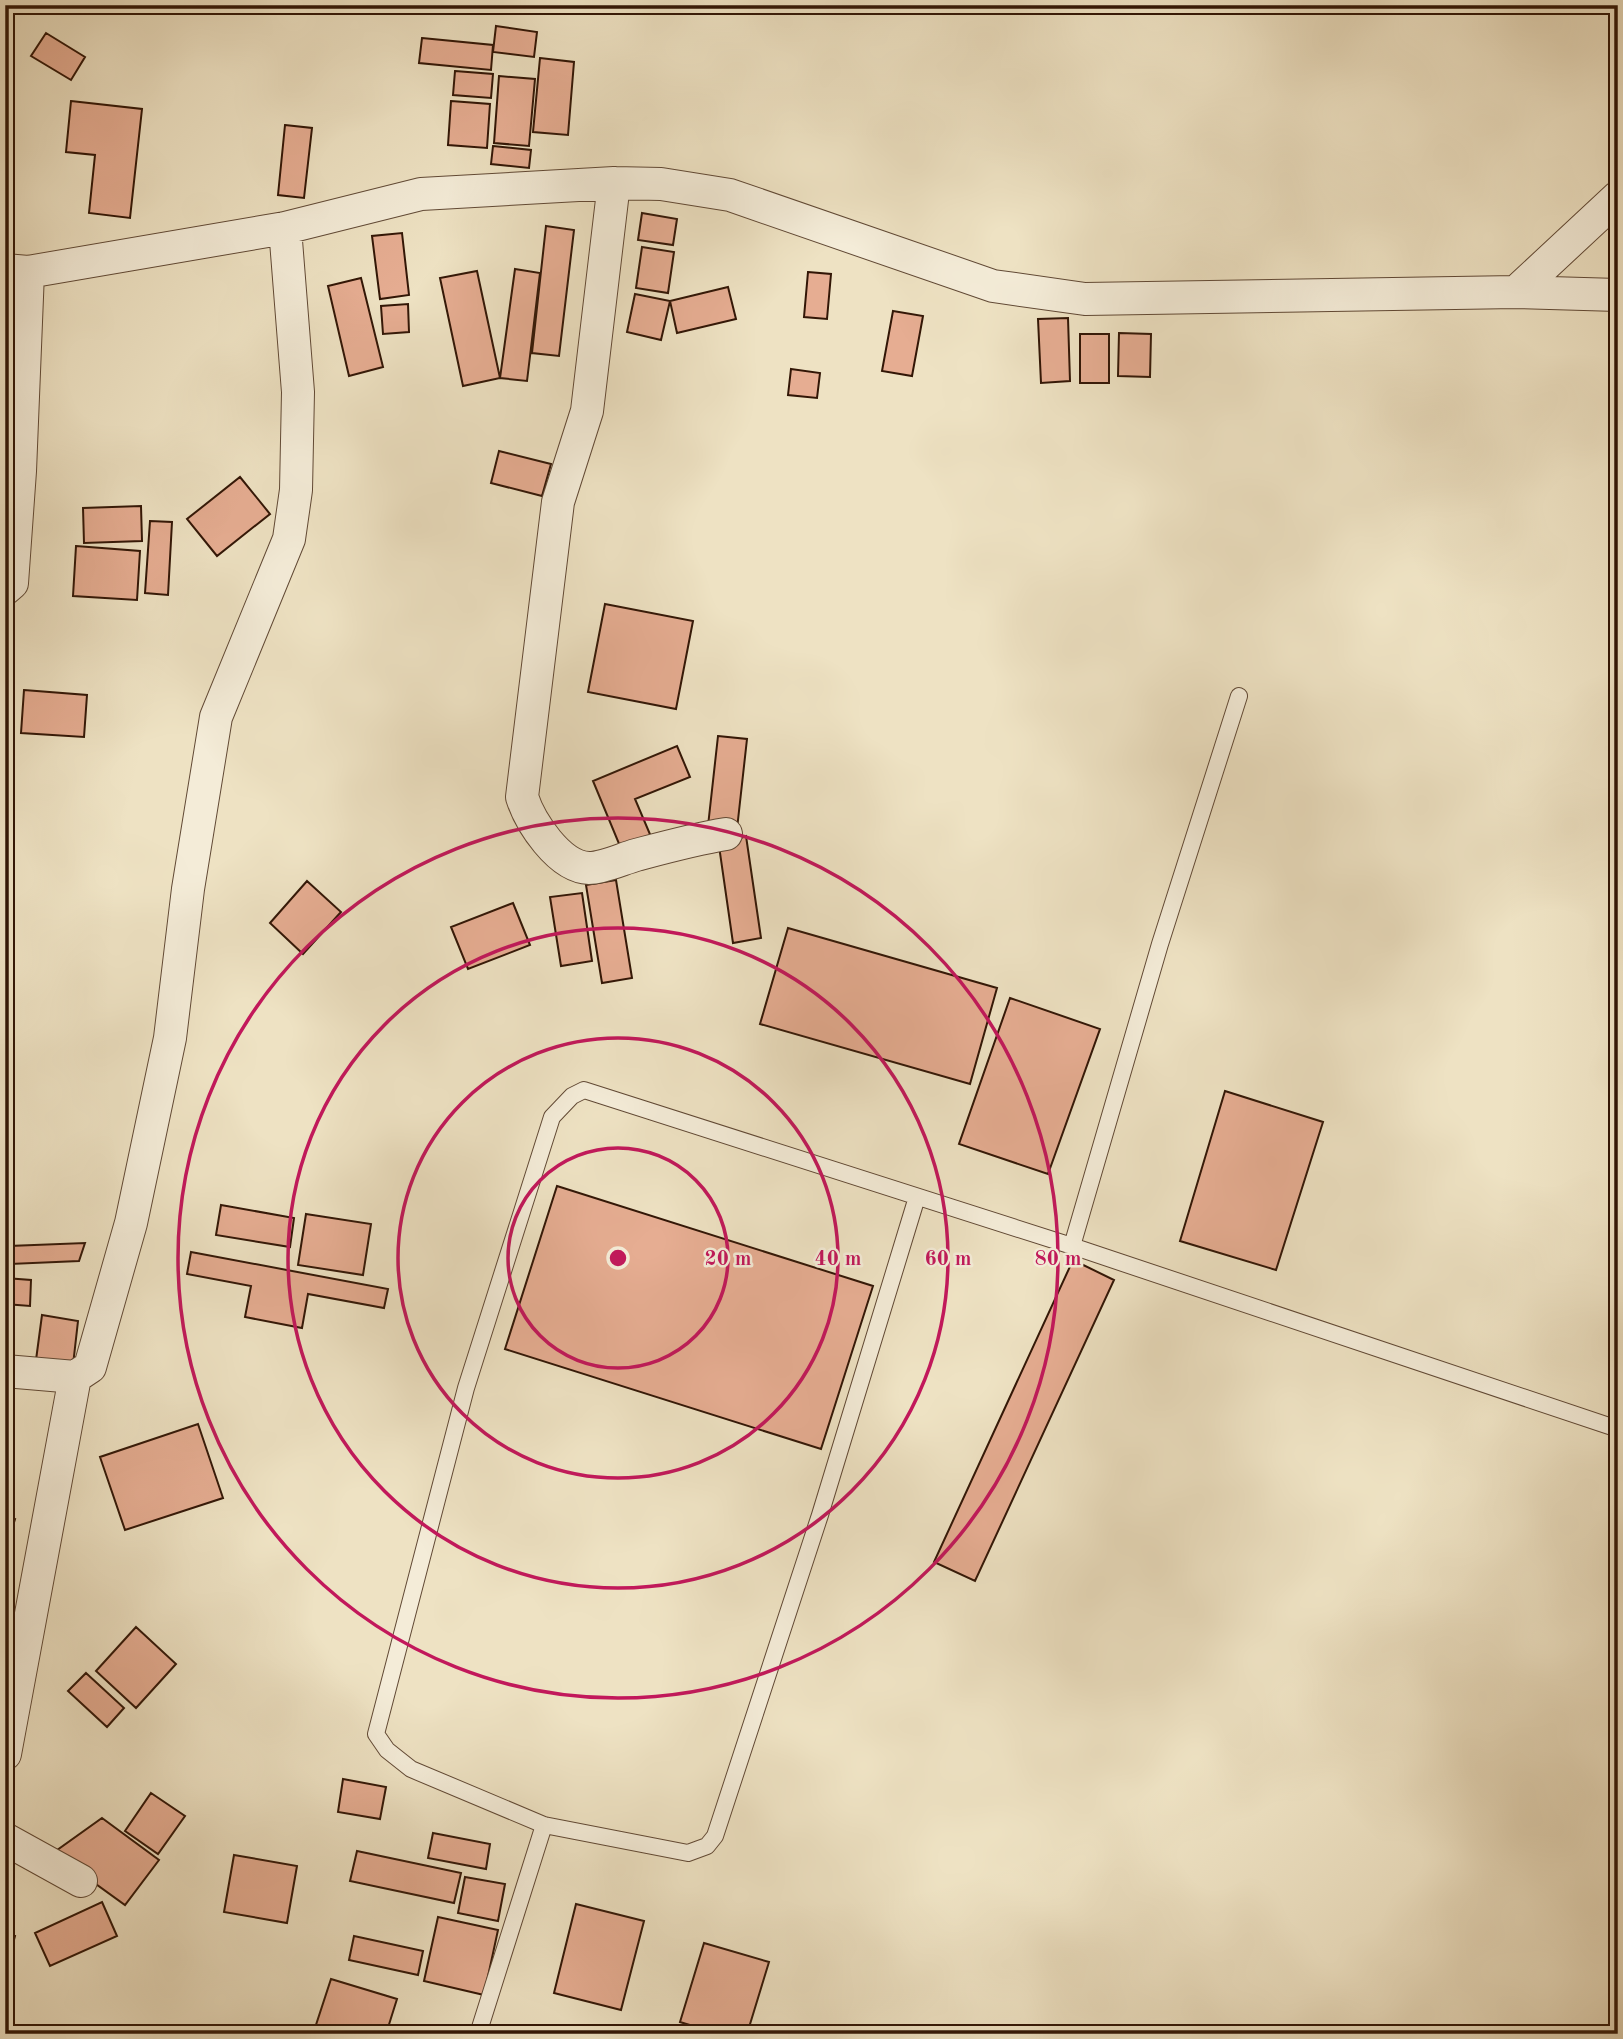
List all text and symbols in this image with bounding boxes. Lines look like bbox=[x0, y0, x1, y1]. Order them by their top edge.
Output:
centre of rings bbox=[606, 1246, 630, 1270]
text: 20 m bbox=[704, 1249, 752, 1270]
text: 40 m bbox=[814, 1249, 862, 1270]
text: 60 m bbox=[924, 1249, 972, 1270]
text: 80 m bbox=[1034, 1249, 1082, 1270]

